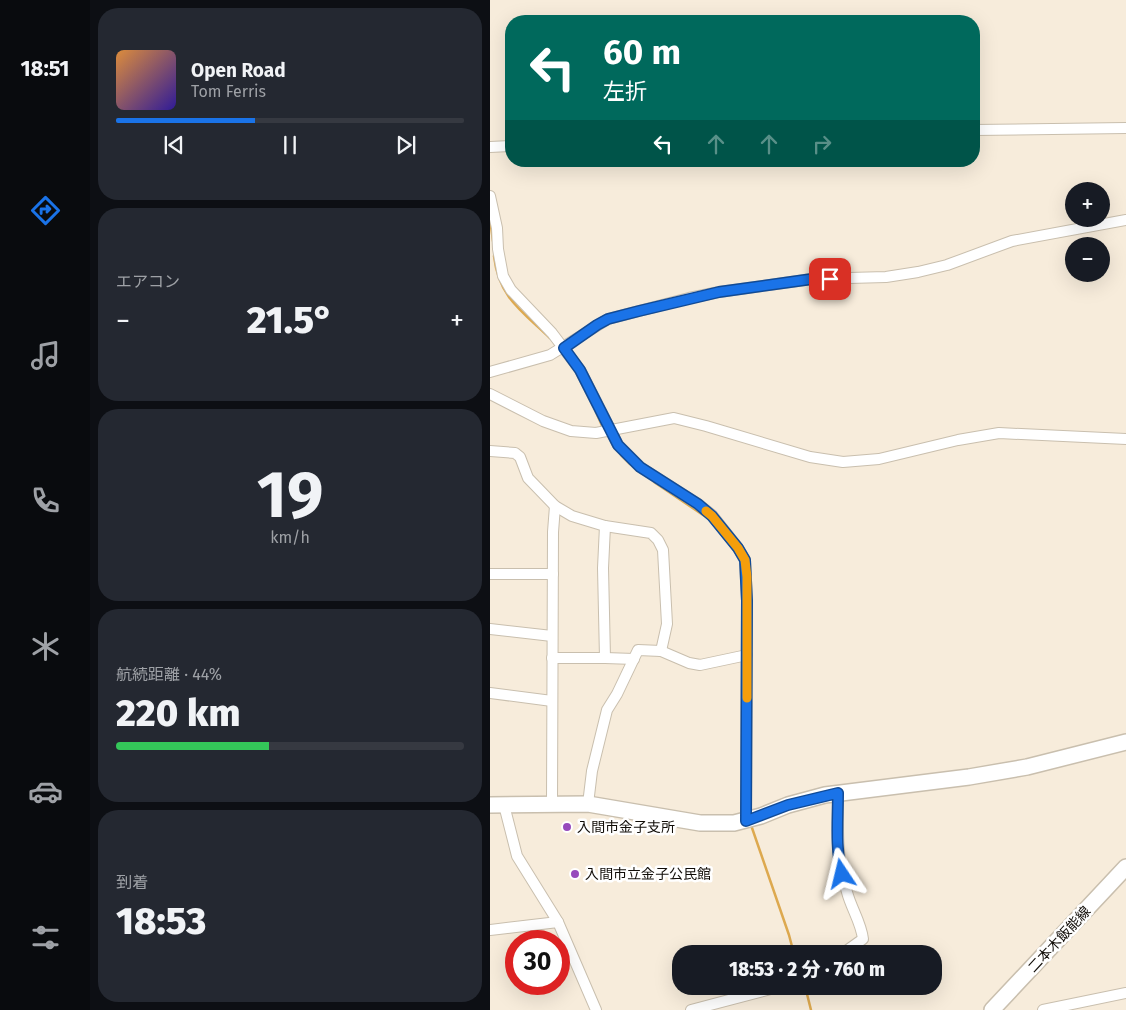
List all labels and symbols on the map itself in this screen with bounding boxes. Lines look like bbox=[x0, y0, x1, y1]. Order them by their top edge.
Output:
pin bbox=[809, 258, 851, 300]
place label: 入間市金子支所 bbox=[577, 819, 675, 836]
marker: 入間市金子支所 bbox=[561, 821, 573, 833]
position arrow bbox=[815, 847, 867, 899]
place label: 入間市立金子公民館 bbox=[585, 866, 711, 883]
marker: 入間市立金子公民館 bbox=[569, 868, 581, 880]
street label: 二本木飯能線 bbox=[1025, 903, 1094, 976]
speed limit sign: 30 bbox=[505, 930, 570, 995]

